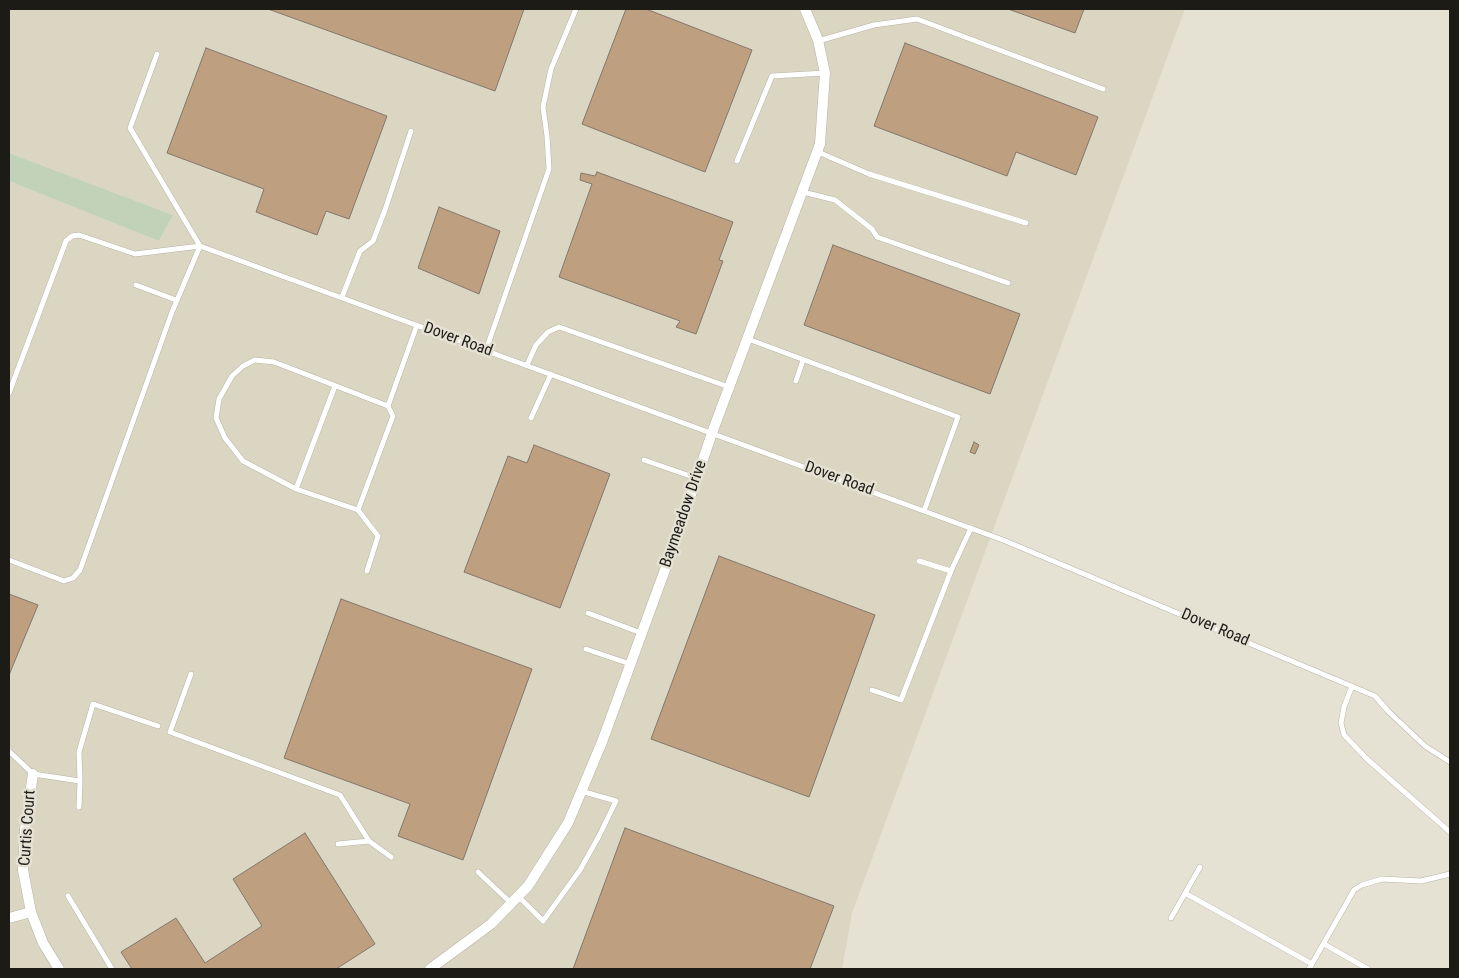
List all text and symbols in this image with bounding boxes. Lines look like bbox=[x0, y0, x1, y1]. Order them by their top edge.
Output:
street label: Dover Road bbox=[421, 319, 495, 361]
street label: Baymeadow Drive bbox=[657, 458, 711, 570]
street label: Dover Road bbox=[802, 458, 876, 500]
street label: Dover Road bbox=[1178, 605, 1252, 651]
street label: Curtis Court bbox=[16, 789, 40, 867]

